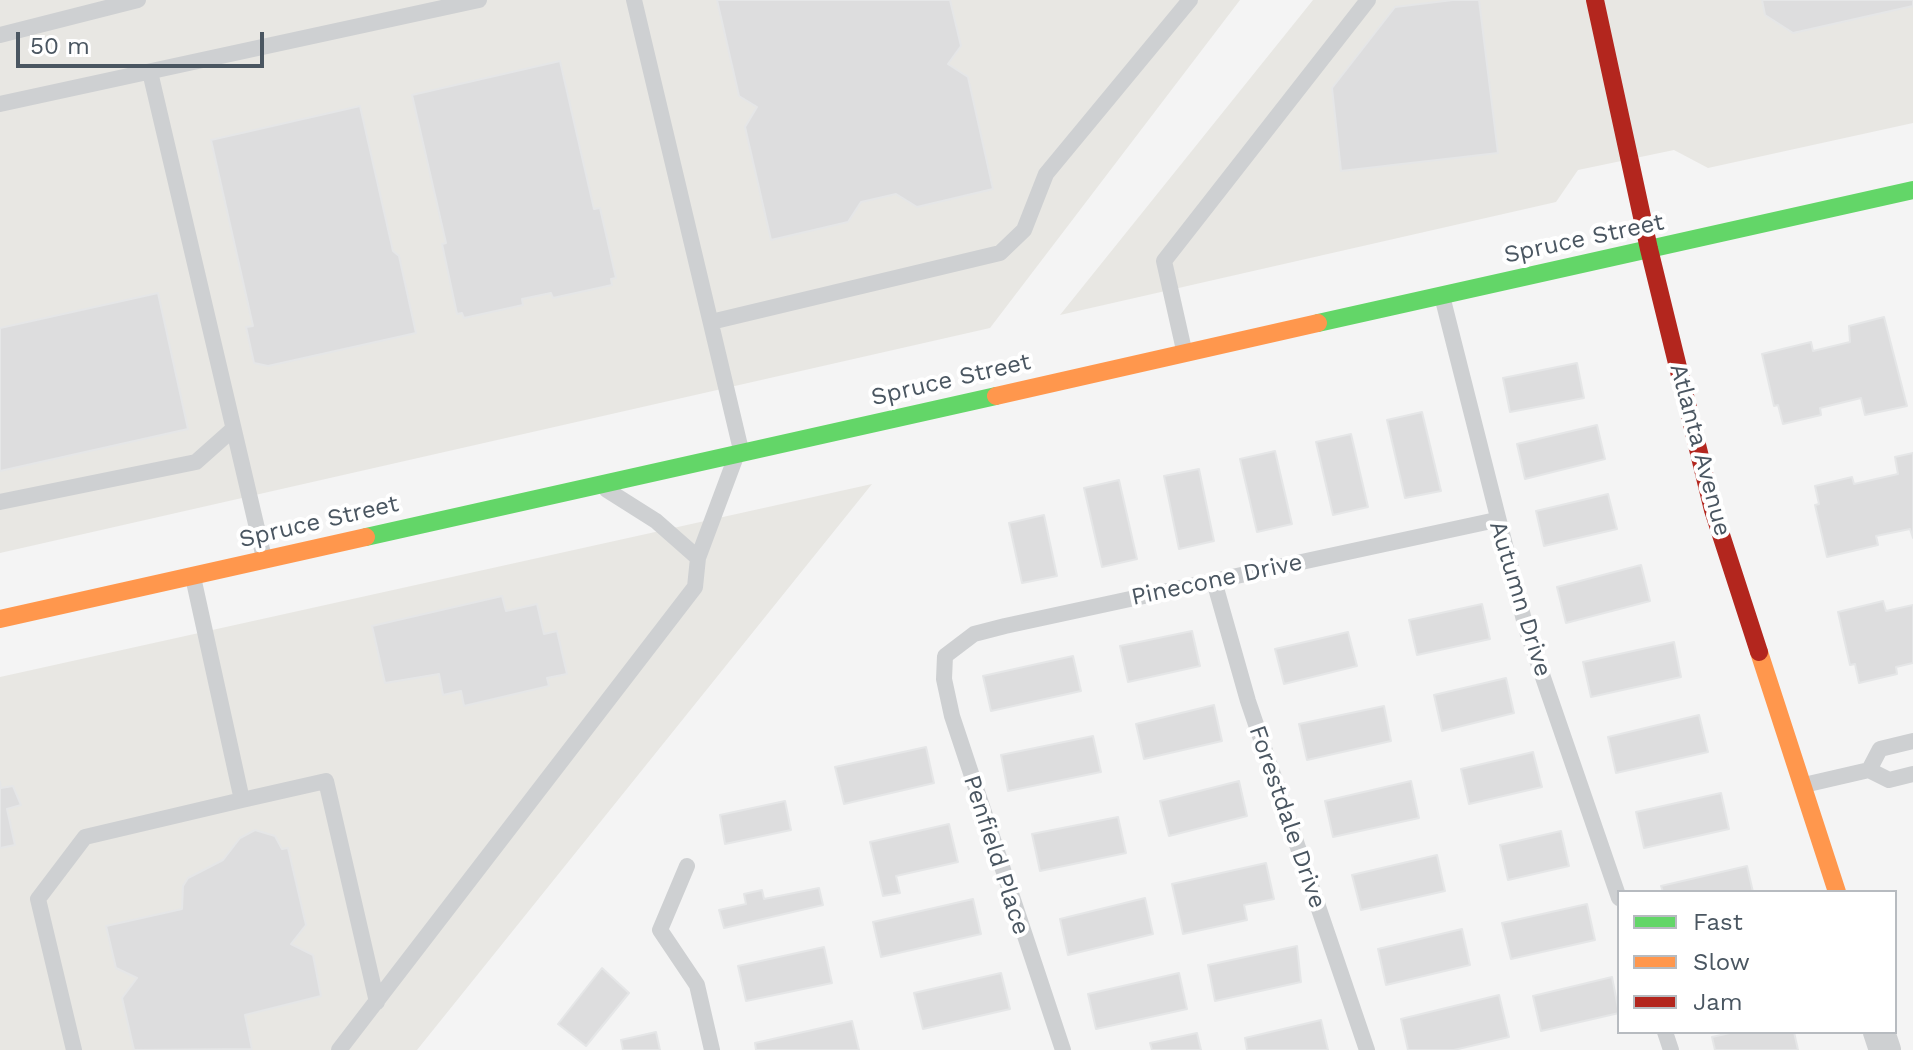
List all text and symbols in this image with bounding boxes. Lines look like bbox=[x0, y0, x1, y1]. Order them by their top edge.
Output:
scale bar bbox=[20, 16, 268, 66]
text: 50 m bbox=[30, 32, 90, 60]
street label: Spruce Street bbox=[1501, 208, 1667, 270]
street label: Spruce Street bbox=[869, 348, 1033, 412]
street label: Atlanta Avenue bbox=[1663, 361, 1737, 539]
street label: Spruce Street bbox=[237, 490, 401, 554]
street label: Autumn Drive bbox=[1483, 518, 1557, 680]
street label: Pinecone Drive bbox=[1129, 548, 1305, 612]
street label: Forestdale Drive bbox=[1242, 722, 1332, 912]
street label: Penfield Place bbox=[957, 772, 1035, 938]
legend bbox=[1617, 890, 1897, 1034]
text: Fast bbox=[1693, 908, 1743, 936]
text: Slow bbox=[1693, 948, 1750, 976]
text: Jam bbox=[1693, 988, 1743, 1016]

